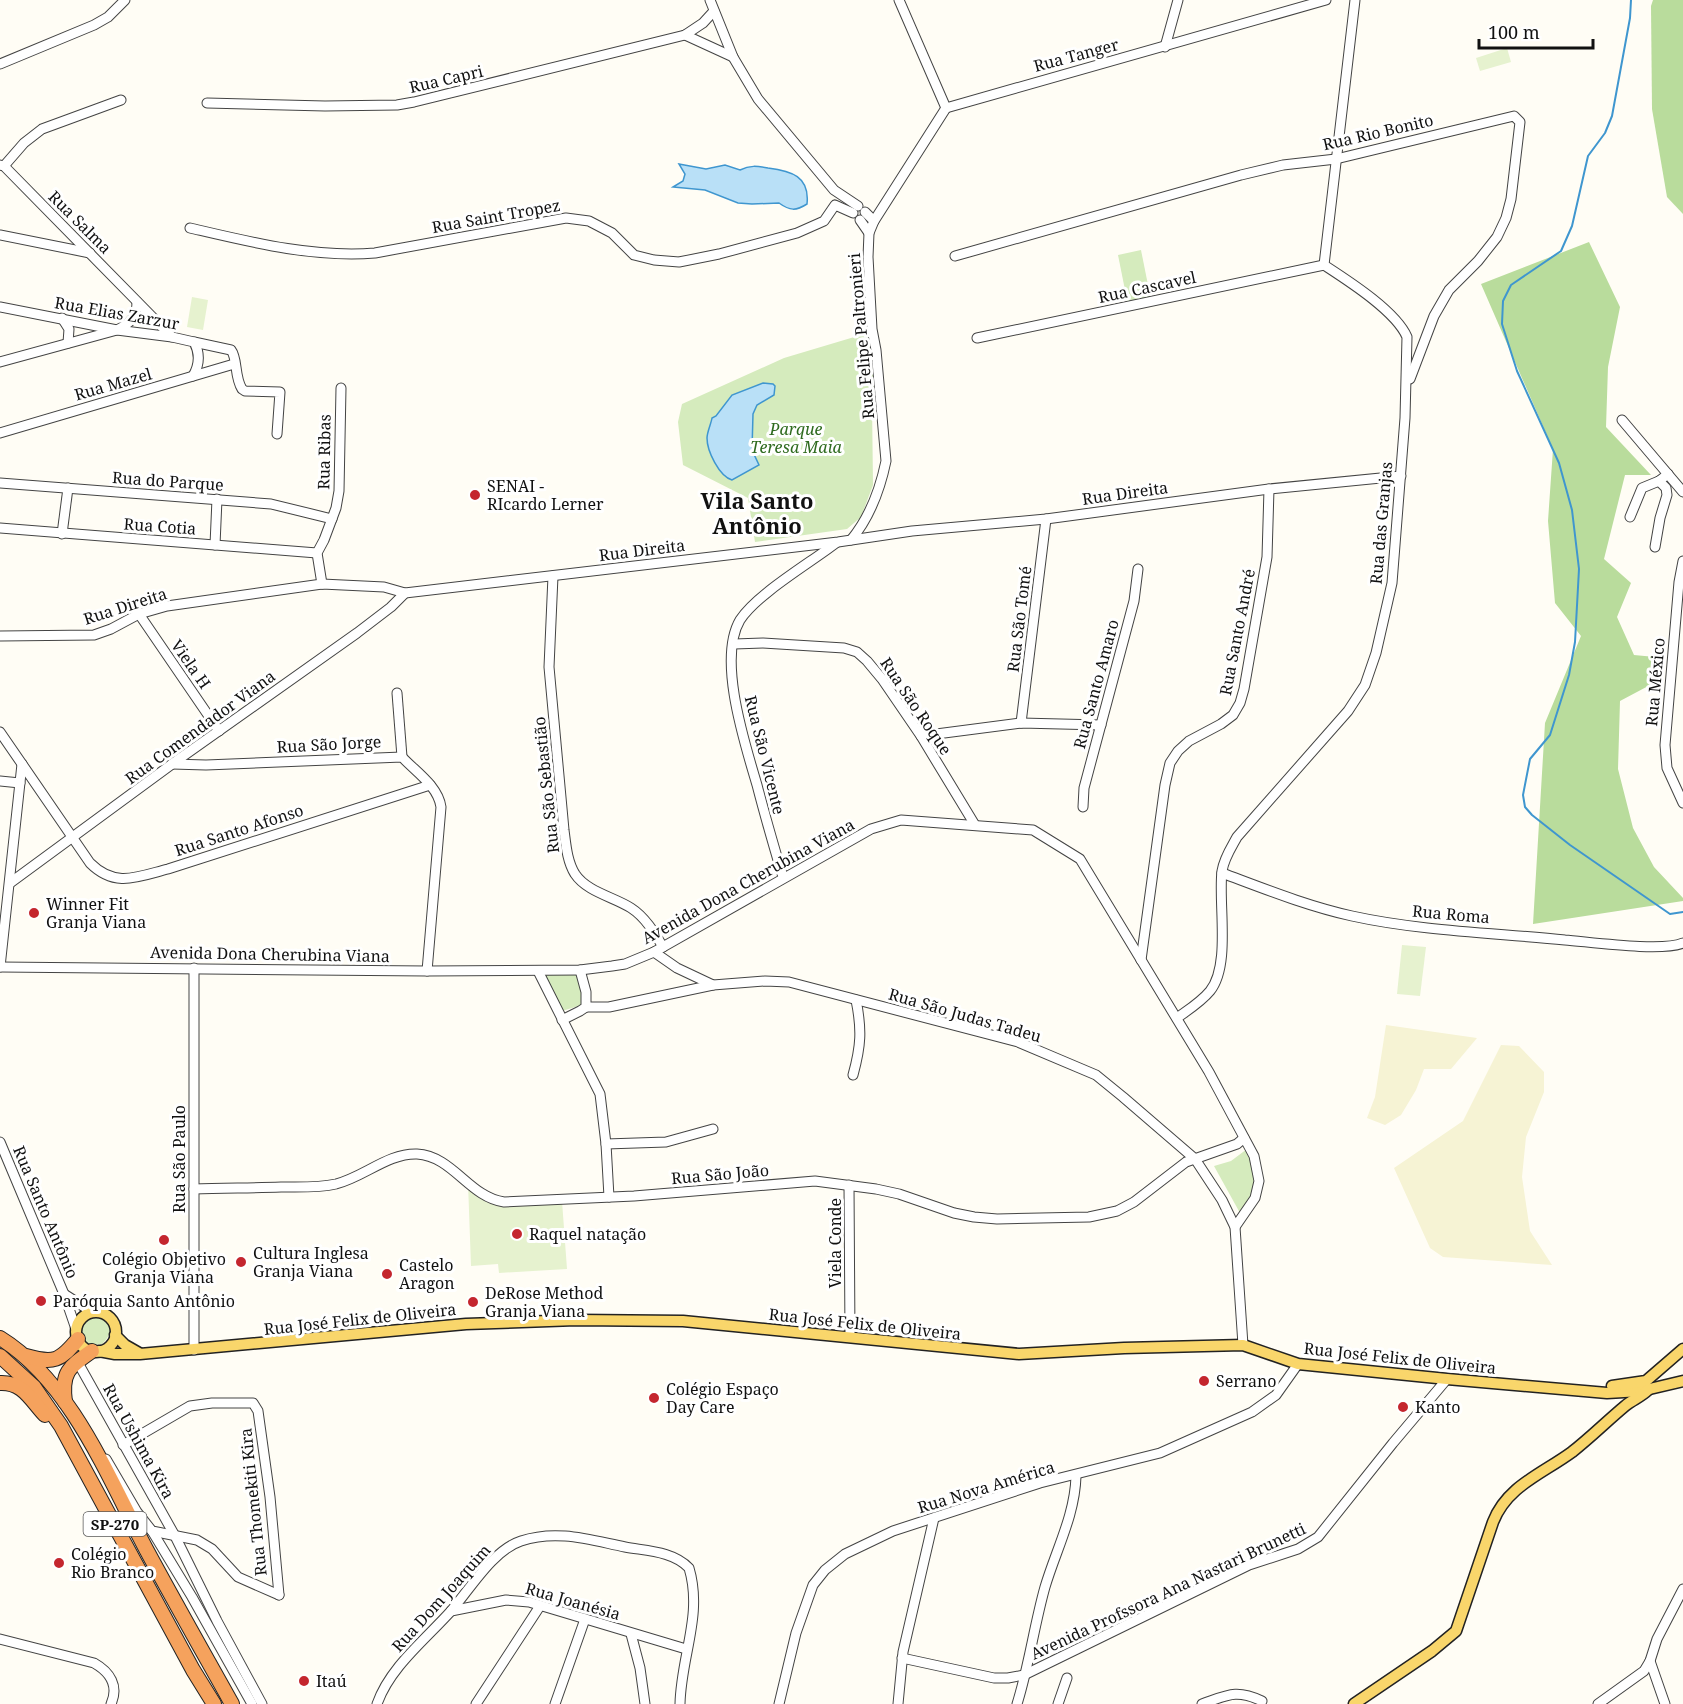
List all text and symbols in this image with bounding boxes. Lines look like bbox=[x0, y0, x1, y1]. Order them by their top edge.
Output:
scale bar bbox=[1479, 12, 1593, 50]
text: 100 m bbox=[1488, 20, 1540, 44]
street label: Rua Tanger bbox=[1031, 33, 1121, 77]
street label: Rua Capri bbox=[407, 60, 485, 98]
street label: Rua Rio Bonito bbox=[1321, 109, 1435, 155]
street label: Rua Salma bbox=[44, 186, 116, 258]
street label: Rua Saint Tropez bbox=[430, 194, 562, 238]
street label: Rua Felipe Paltronieri bbox=[843, 252, 879, 420]
street label: Rua Cascavel bbox=[1096, 266, 1198, 308]
street label: Rua Elias Zarzur bbox=[53, 291, 181, 335]
street label: Rua Mazel bbox=[72, 362, 154, 406]
street label: Rua Ribas bbox=[312, 414, 336, 490]
park label: Parque Teresa Maia bbox=[750, 418, 842, 458]
street label: Rua das Granjas bbox=[1365, 461, 1397, 585]
street label: Rua do Parque bbox=[111, 466, 225, 496]
place label: SENAI - RIcardo Lerner bbox=[487, 475, 604, 515]
street label: Rua Direita bbox=[1081, 476, 1169, 510]
district label: Vila Santo Antônio bbox=[701, 485, 813, 540]
marker: SENAI - RIcardo Lerner bbox=[468, 488, 482, 502]
street label: Rua Cotia bbox=[123, 512, 197, 540]
street label: Rua Direita bbox=[598, 534, 686, 566]
street label: Rua São Tomé bbox=[1002, 565, 1036, 673]
street label: Rua Santo André bbox=[1214, 567, 1260, 697]
street label: Rua Direita bbox=[80, 582, 170, 630]
street label: Rua Santo Amaro bbox=[1068, 617, 1124, 751]
street label: Viela H bbox=[166, 635, 216, 693]
street label: Rua México bbox=[1640, 637, 1670, 727]
street label: Rua São Roque bbox=[875, 653, 957, 759]
street label: Rua Comendador Viana bbox=[120, 665, 280, 789]
street label: Rua São Vicente bbox=[740, 693, 790, 817]
street label: Rua São Sebastião bbox=[528, 716, 564, 854]
street label: Rua São Jorge bbox=[276, 730, 382, 758]
street label: Rua Santo Afonso bbox=[172, 799, 306, 861]
street label: Avenida Dona Cherubina Viana bbox=[638, 813, 858, 949]
place label: Winner Fit Granja Viana bbox=[46, 893, 146, 933]
street label: Rua Roma bbox=[1411, 900, 1491, 928]
marker: Winner Fit Granja Viana bbox=[27, 906, 41, 920]
street label: Avenida Dona Cherubina Viana bbox=[150, 941, 390, 967]
street label: Rua São Judas Tadeu bbox=[886, 983, 1044, 1047]
street label: Rua São Paulo bbox=[168, 1105, 190, 1213]
street label: Rua Santo Antônio bbox=[8, 1142, 84, 1282]
street label: Rua São João bbox=[670, 1159, 770, 1189]
street label: Viela Conde bbox=[824, 1198, 846, 1288]
place label: Raquel natação bbox=[529, 1223, 646, 1245]
marker: Raquel natação bbox=[510, 1227, 524, 1241]
marker: Colégio Objetivo Granja Viana bbox=[157, 1233, 171, 1247]
place label: Cultura Inglesa Granja Viana bbox=[253, 1242, 369, 1282]
place label: Colégio Objetivo Granja Viana bbox=[102, 1248, 226, 1288]
place label: Castelo Aragon bbox=[399, 1254, 455, 1294]
marker: Cultura Inglesa Granja Viana bbox=[234, 1255, 248, 1269]
marker: Castelo Aragon bbox=[380, 1267, 394, 1281]
place label: DeRose Method Granja Viana bbox=[485, 1282, 603, 1322]
place label: Paróquia Santo Antônio bbox=[53, 1290, 235, 1312]
marker: Paróquia Santo Antônio bbox=[34, 1294, 48, 1308]
marker: DeRose Method Granja Viana bbox=[466, 1295, 480, 1309]
street label: Rua José Felix de Oliveira bbox=[263, 1298, 457, 1340]
street label: Rua José Felix de Oliveira bbox=[768, 1303, 962, 1345]
street label: Rua José Felix de Oliveira bbox=[1303, 1337, 1497, 1379]
place label: Serrano bbox=[1216, 1370, 1277, 1392]
marker: Serrano bbox=[1197, 1374, 1211, 1388]
place label: Colégio Espaço Day Care bbox=[666, 1378, 779, 1418]
street label: Rua Ushima Kira bbox=[98, 1379, 180, 1503]
marker: Colégio Espaço Day Care bbox=[647, 1391, 661, 1405]
place label: Kanto bbox=[1415, 1396, 1460, 1418]
marker: Kanto bbox=[1396, 1400, 1410, 1414]
street label: Rua Thomekiti Kira bbox=[234, 1427, 272, 1577]
street label: Rua Nova América bbox=[915, 1456, 1057, 1518]
road number: SP-270 bbox=[84, 1512, 146, 1536]
street label: Avenida Profssora Ana Nastari Brunetti bbox=[1027, 1517, 1309, 1665]
street label: Rua Dom Joaquim bbox=[387, 1539, 495, 1657]
place label: Colégio Rio Branco bbox=[71, 1543, 154, 1583]
marker: Colégio Rio Branco bbox=[52, 1556, 66, 1570]
street label: Rua Joanésia bbox=[523, 1577, 623, 1625]
place label: Itaú bbox=[316, 1670, 347, 1692]
marker: Itaú bbox=[297, 1674, 311, 1688]

